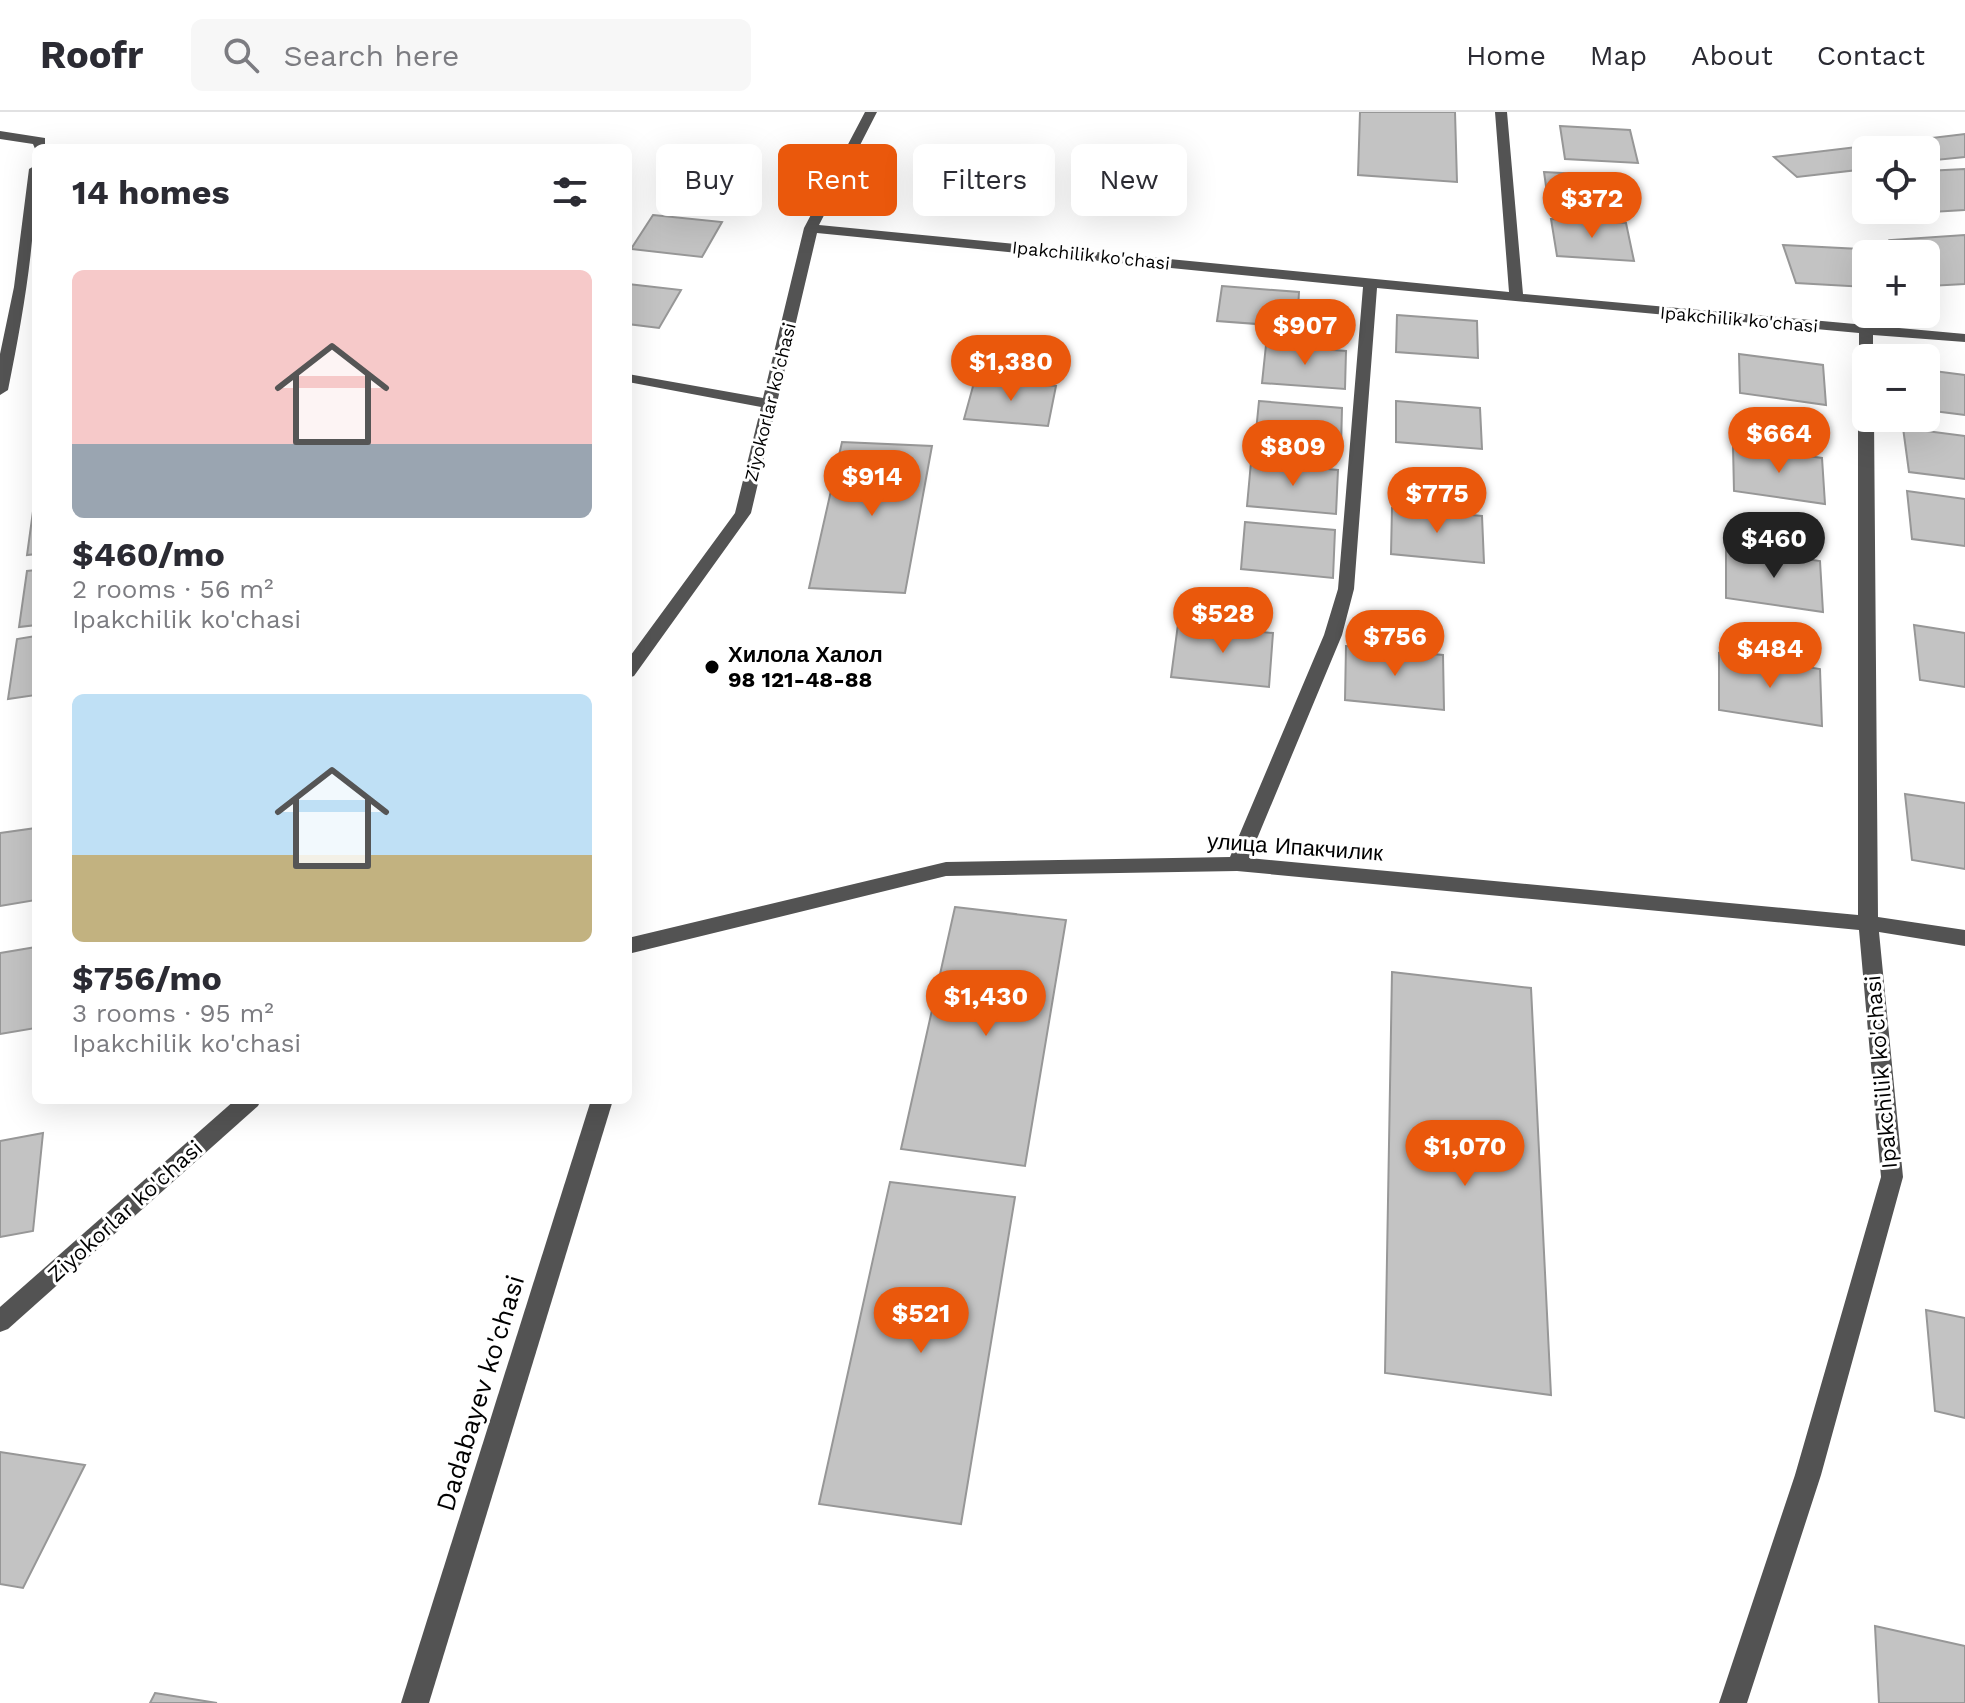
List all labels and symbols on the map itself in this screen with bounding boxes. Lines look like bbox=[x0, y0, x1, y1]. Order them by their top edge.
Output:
pin: $372 bbox=[1545, 172, 1639, 240]
street label: Ipakchilik ko'chasi bbox=[1011, 236, 1171, 274]
pin: $907 bbox=[1258, 299, 1352, 367]
street label: Ipakchilik ko'chasi bbox=[1659, 302, 1819, 336]
street label: Ziyokorlar ko'chasi bbox=[740, 320, 800, 484]
pin: $1,380 bbox=[946, 335, 1076, 403]
pin: $664 bbox=[1732, 407, 1826, 475]
pin: $809 bbox=[1246, 420, 1340, 488]
pin: $914 bbox=[825, 450, 919, 518]
pin: $775 bbox=[1390, 467, 1484, 535]
pin: $460 bbox=[1727, 512, 1821, 580]
pin: $528 bbox=[1176, 587, 1270, 655]
pin: $756 bbox=[1348, 610, 1442, 678]
pin: $484 bbox=[1723, 622, 1817, 690]
place label: Хилола Халол 98 121-48-88 bbox=[728, 642, 883, 692]
marker: Хилола Халол 98 121-48-88 bbox=[703, 658, 721, 676]
street label: улица Ипакчилик bbox=[1206, 828, 1384, 866]
pin: $1,430 bbox=[921, 970, 1051, 1038]
street label: Ipakchilik ko'chasi bbox=[1860, 974, 1902, 1170]
pin: $1,070 bbox=[1400, 1120, 1530, 1188]
street label: Ziyokorlar ko'chasi bbox=[43, 1135, 207, 1287]
street label: Dadabayev ko'chasi bbox=[430, 1271, 530, 1515]
pin: $521 bbox=[874, 1287, 968, 1355]

